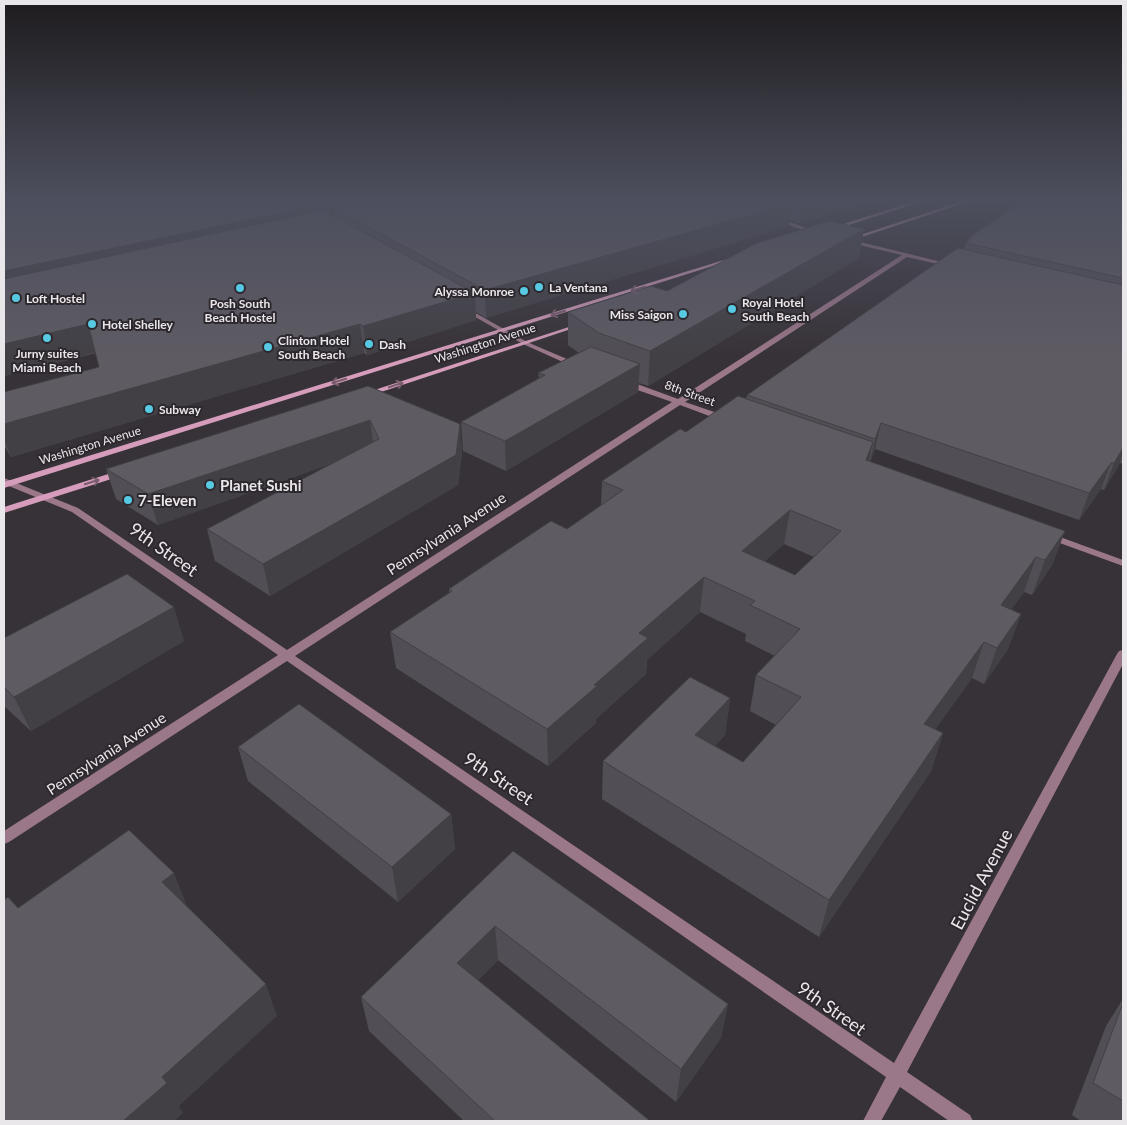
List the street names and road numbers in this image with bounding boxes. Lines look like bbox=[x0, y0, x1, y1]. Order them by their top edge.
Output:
street label: Washington Avenue bbox=[432, 320, 538, 366]
street label: 8th Street bbox=[663, 377, 718, 409]
street label: Washington Avenue bbox=[37, 422, 143, 468]
street label: Pennsylvania Avenue bbox=[383, 488, 509, 578]
street label: 9th Street bbox=[125, 517, 203, 581]
street label: Pennsylvania Avenue bbox=[43, 708, 169, 798]
street label: 9th Street bbox=[460, 747, 538, 809]
street label: Euclid Avenue bbox=[945, 825, 1017, 933]
street label: 9th Street bbox=[793, 976, 871, 1040]

